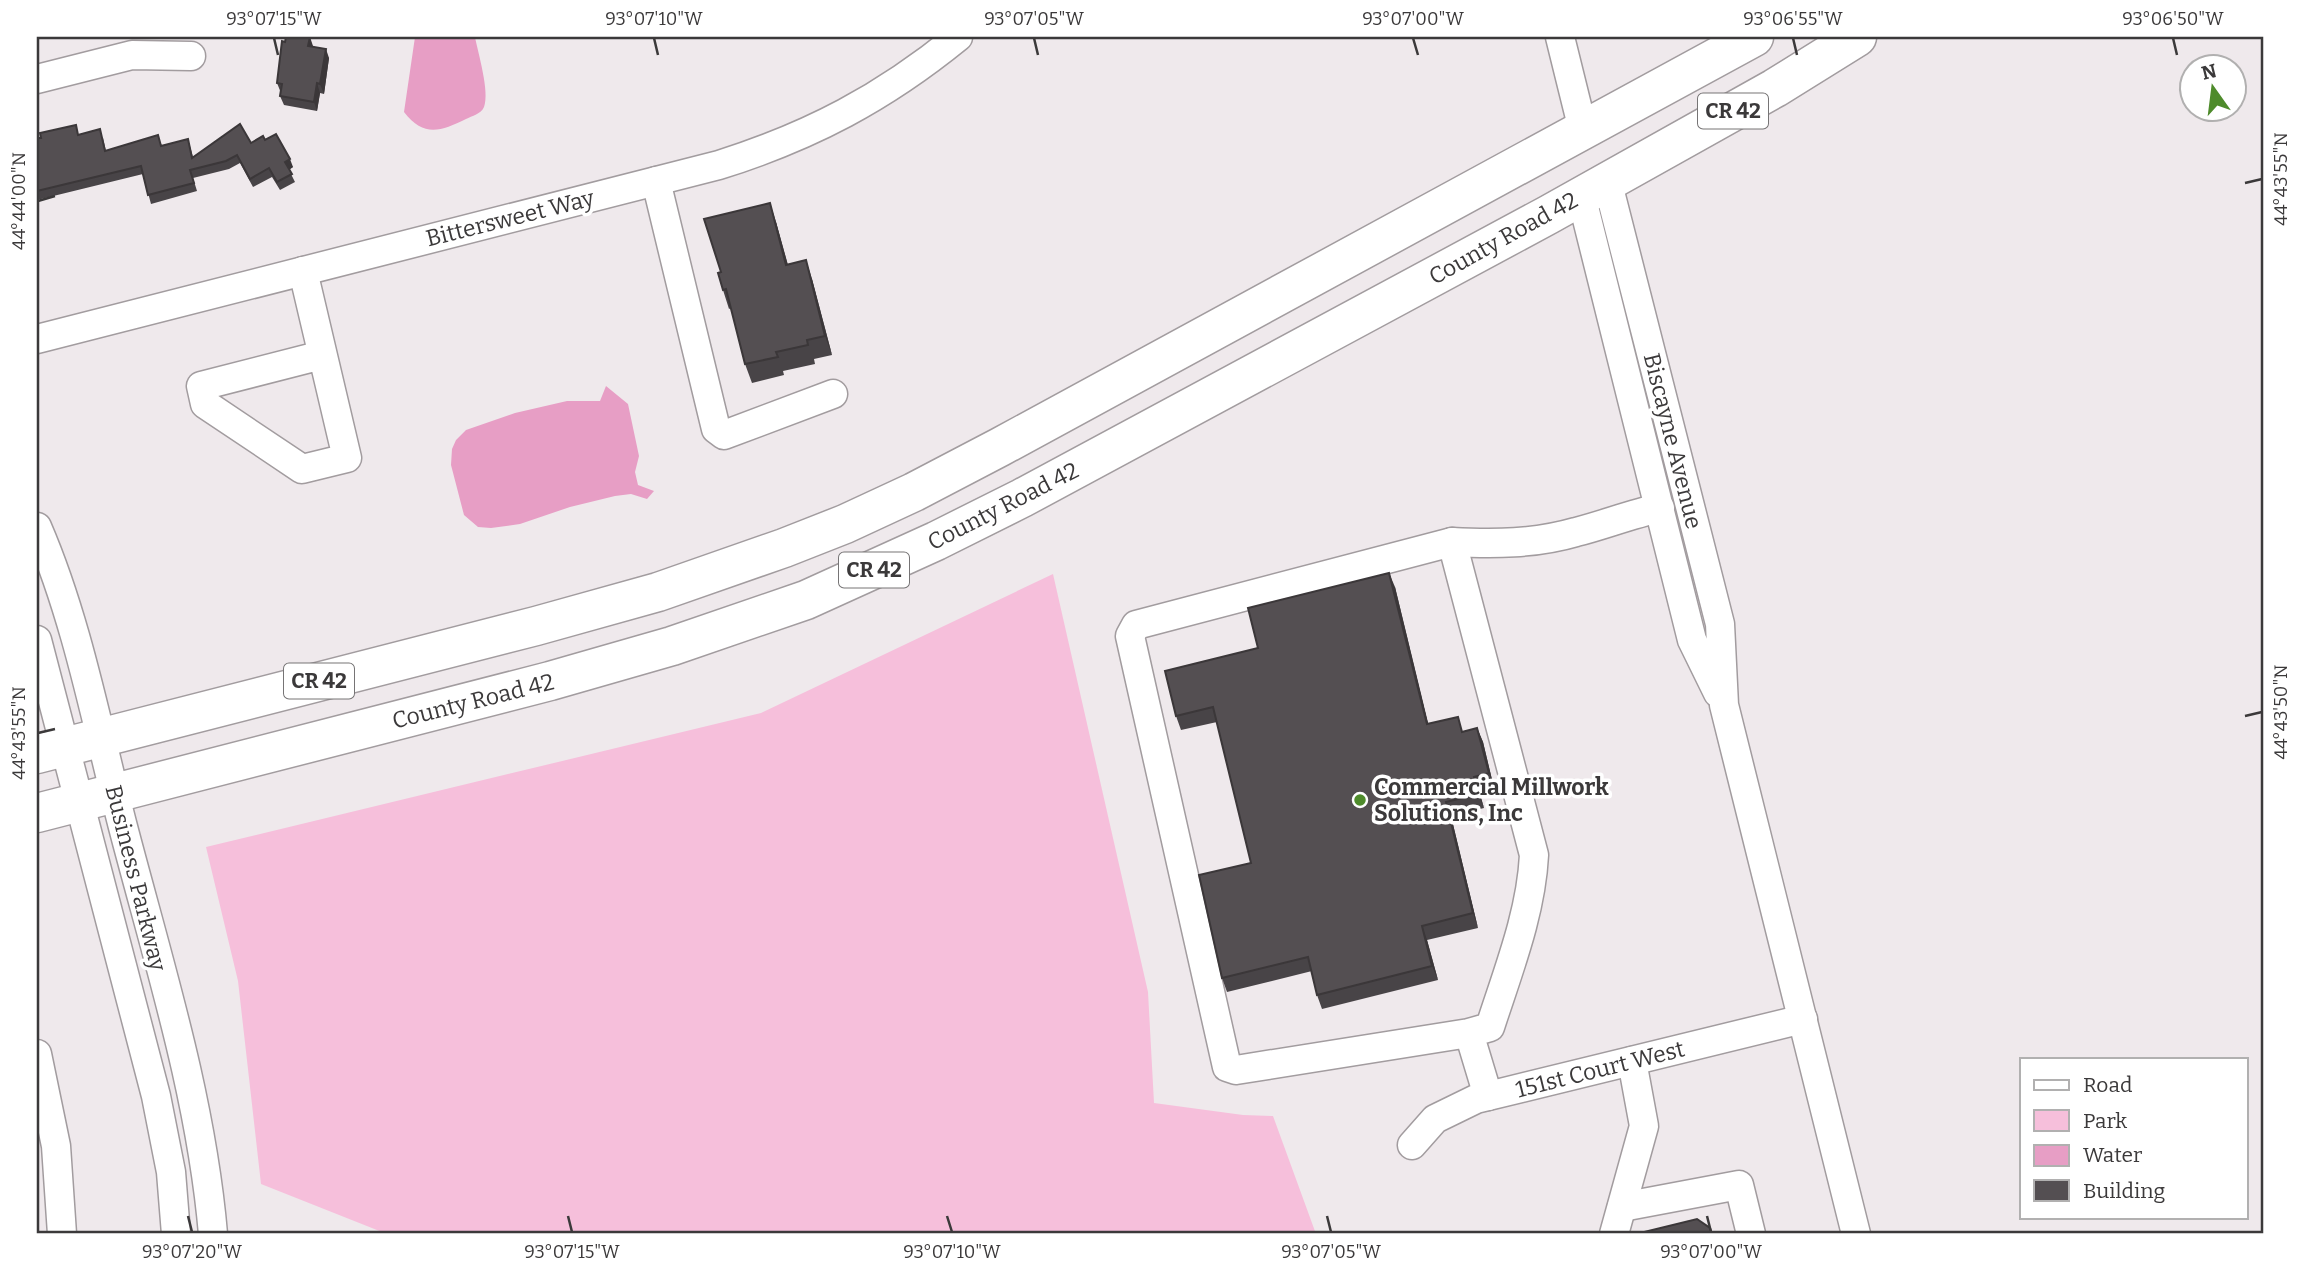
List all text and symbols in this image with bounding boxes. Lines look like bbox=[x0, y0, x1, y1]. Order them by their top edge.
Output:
text: 93°07'15"W bbox=[226, 8, 322, 30]
text: 93°07'10"W bbox=[605, 8, 703, 30]
text: 93°07'05"W bbox=[984, 8, 1084, 30]
text: 93°07'00"W bbox=[1362, 8, 1464, 30]
text: 93°06'55"W bbox=[1743, 8, 1843, 30]
text: 93°06'50"W bbox=[2122, 8, 2224, 30]
north arrow bbox=[2178, 52, 2248, 122]
text: N bbox=[2199, 59, 2219, 85]
road number: CR 42 bbox=[1698, 94, 1768, 128]
text: 44°43'55"N bbox=[2270, 132, 2292, 226]
text: 44°44'00"N bbox=[8, 152, 30, 250]
street label: Bittersweet Way bbox=[423, 183, 598, 252]
street label: County Road 42 bbox=[1424, 186, 1582, 290]
street label: Biscayne Avenue bbox=[1638, 350, 1708, 532]
street label: County Road 42 bbox=[923, 456, 1083, 556]
road number: CR 42 bbox=[839, 552, 909, 588]
road number: CR 42 bbox=[284, 664, 354, 698]
text: 44°43'50"N bbox=[2270, 664, 2292, 760]
street label: County Road 42 bbox=[389, 667, 557, 735]
text: 44°43'55"N bbox=[8, 686, 30, 780]
place label: Commercial Millwork Solutions, Inc bbox=[1374, 773, 1609, 827]
street label: Business Parkway bbox=[99, 782, 173, 975]
marker: Commercial Millwork Solutions, Inc bbox=[1352, 792, 1368, 808]
street label: 151st Court West bbox=[1513, 1034, 1687, 1104]
legend bbox=[2020, 1058, 2248, 1218]
text: Road bbox=[2083, 1072, 2132, 1098]
text: Park bbox=[2083, 1108, 2127, 1134]
text: Water bbox=[2083, 1142, 2142, 1168]
text: Building bbox=[2083, 1178, 2166, 1204]
text: 93°07'20"W bbox=[142, 1241, 243, 1263]
text: 93°07'15"W bbox=[524, 1241, 620, 1263]
text: 93°07'10"W bbox=[903, 1241, 1001, 1263]
text: 93°07'05"W bbox=[1281, 1241, 1381, 1263]
text: 93°07'00"W bbox=[1660, 1241, 1762, 1263]

